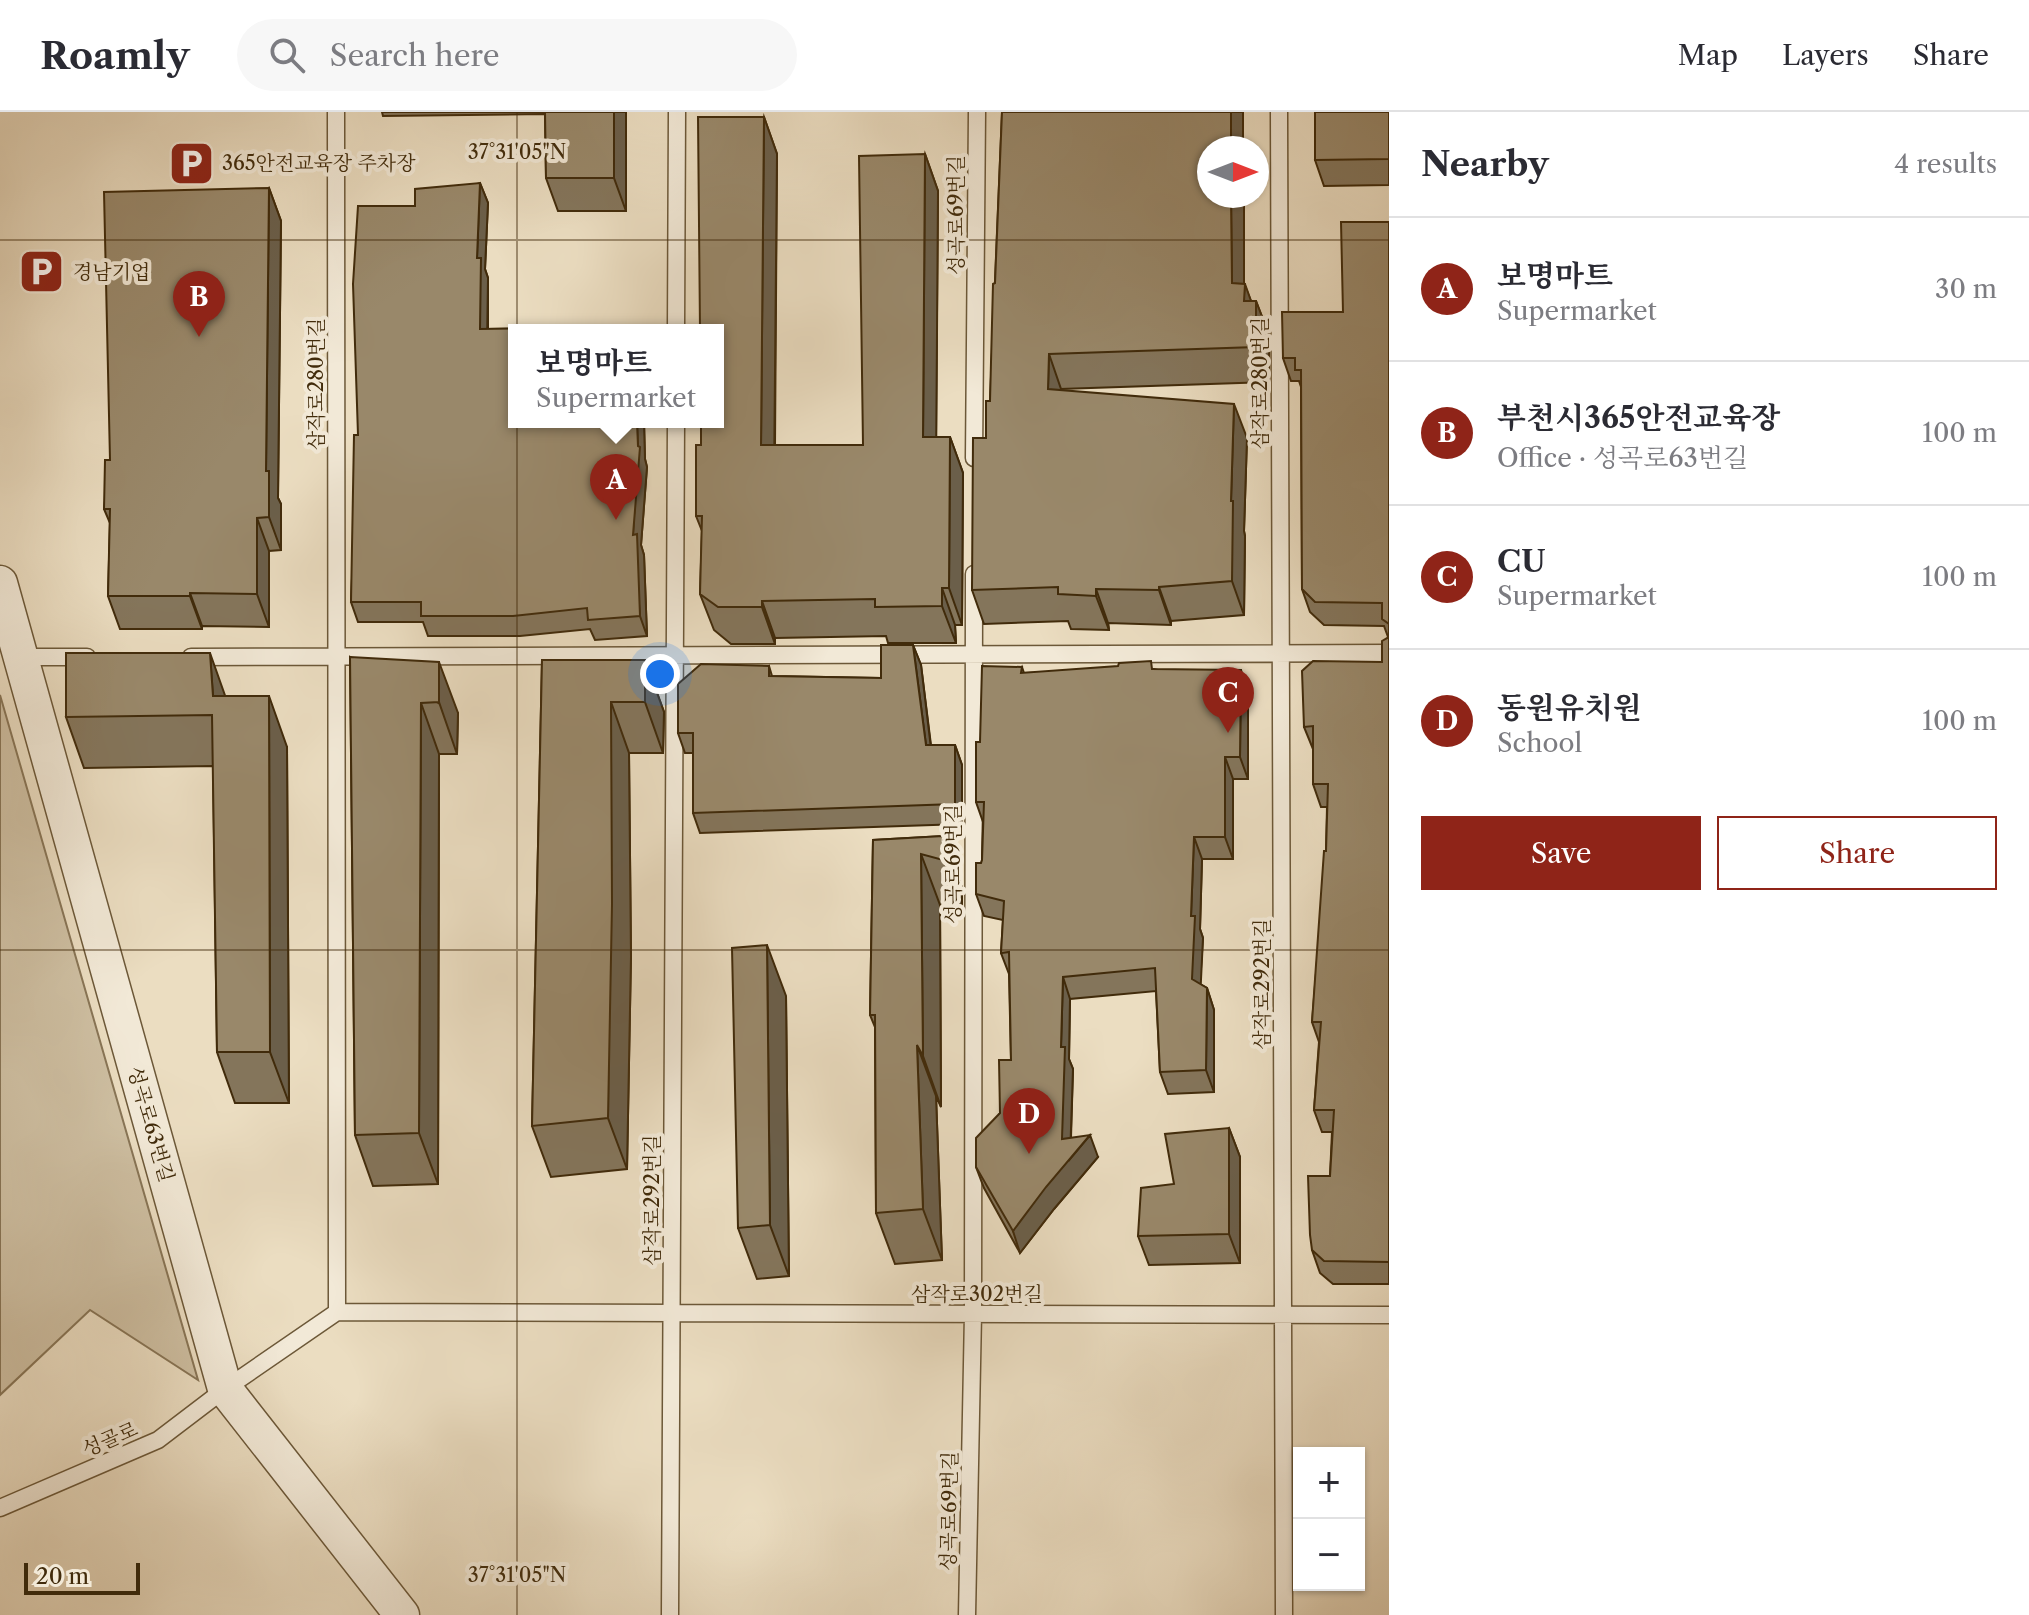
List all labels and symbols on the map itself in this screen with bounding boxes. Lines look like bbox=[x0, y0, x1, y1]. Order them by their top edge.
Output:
north arrow bbox=[1197, 136, 1269, 208]
parking icon: 365안전교육장 주차장 bbox=[167, 139, 215, 187]
text: 37°31'05"N bbox=[468, 140, 566, 164]
place label: 365안전교육장 주차장 bbox=[222, 151, 416, 175]
street label: 성곡로69번길 bbox=[944, 155, 968, 275]
parking icon: 경남기업 bbox=[18, 248, 66, 296]
place label: 경남기업 bbox=[73, 260, 150, 284]
pin: B bbox=[173, 271, 225, 337]
street label: 삼작로280번길 bbox=[1248, 317, 1272, 449]
street label: 삼작로280번길 bbox=[304, 318, 328, 450]
pin: A bbox=[590, 454, 642, 520]
your location bbox=[640, 654, 680, 694]
pin: C bbox=[1202, 667, 1254, 733]
street label: 성곡로69번길 bbox=[941, 804, 965, 924]
street label: 삼작로292번길 bbox=[1250, 918, 1274, 1050]
street label: 성곡로63번길 bbox=[123, 1063, 179, 1185]
pin: D bbox=[1003, 1088, 1055, 1154]
street label: 삼작로292번길 bbox=[640, 1134, 664, 1266]
street label: 삼작로302번길 bbox=[911, 1282, 1043, 1306]
street label: 성골로 bbox=[79, 1417, 141, 1461]
street label: 성곡로69번길 bbox=[936, 1451, 962, 1571]
scale bar bbox=[24, 1559, 140, 1595]
text: 37°31'05"N bbox=[468, 1563, 566, 1587]

